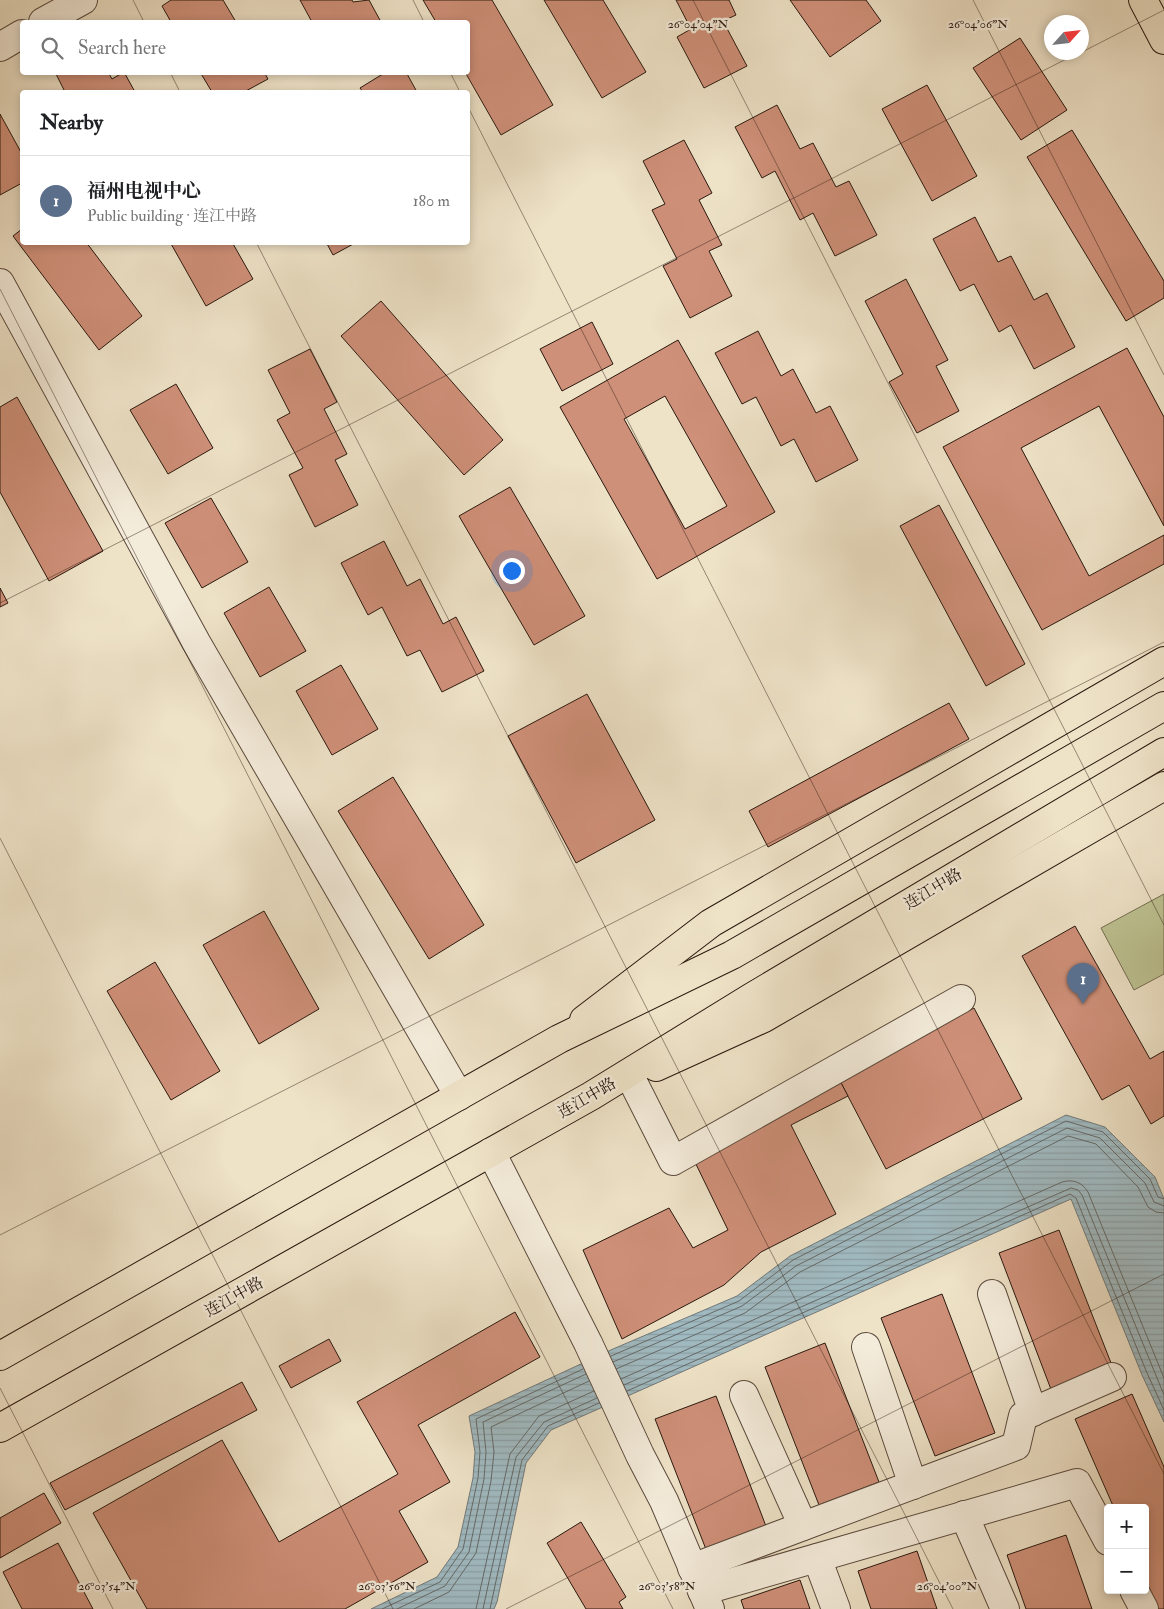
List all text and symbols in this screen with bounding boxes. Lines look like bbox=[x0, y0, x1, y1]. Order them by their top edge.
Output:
north arrow bbox=[1044, 15, 1089, 60]
text: 26°04'04"N bbox=[668, 17, 729, 32]
text: 26°04'06"N bbox=[948, 17, 1008, 32]
search box bbox=[20, 20, 470, 75]
icon: search bbox=[38, 34, 66, 62]
text: Search here bbox=[78, 36, 166, 60]
text: Nearby bbox=[40, 109, 103, 136]
text: 福州电视中心 bbox=[87, 179, 201, 203]
text: 1 bbox=[53, 191, 59, 211]
text: 180 m bbox=[413, 191, 450, 211]
text: Public building · 连江中路 bbox=[87, 206, 257, 226]
your location bbox=[499, 558, 525, 584]
street label: 连江中路 bbox=[900, 864, 966, 914]
pin: 1 bbox=[1067, 963, 1099, 1004]
street label: 连江中路 bbox=[554, 1073, 620, 1123]
street label: 连江中路 bbox=[201, 1273, 267, 1321]
map controls bbox=[1104, 1504, 1149, 1594]
button: + bbox=[1104, 1504, 1149, 1549]
button: − bbox=[1104, 1549, 1149, 1594]
text: 26°03'54"N bbox=[78, 1579, 136, 1594]
text: 26°03'56"N bbox=[358, 1579, 416, 1594]
text: 26°03'58"N bbox=[638, 1579, 696, 1594]
text: 26°04'00"N bbox=[917, 1579, 977, 1594]

